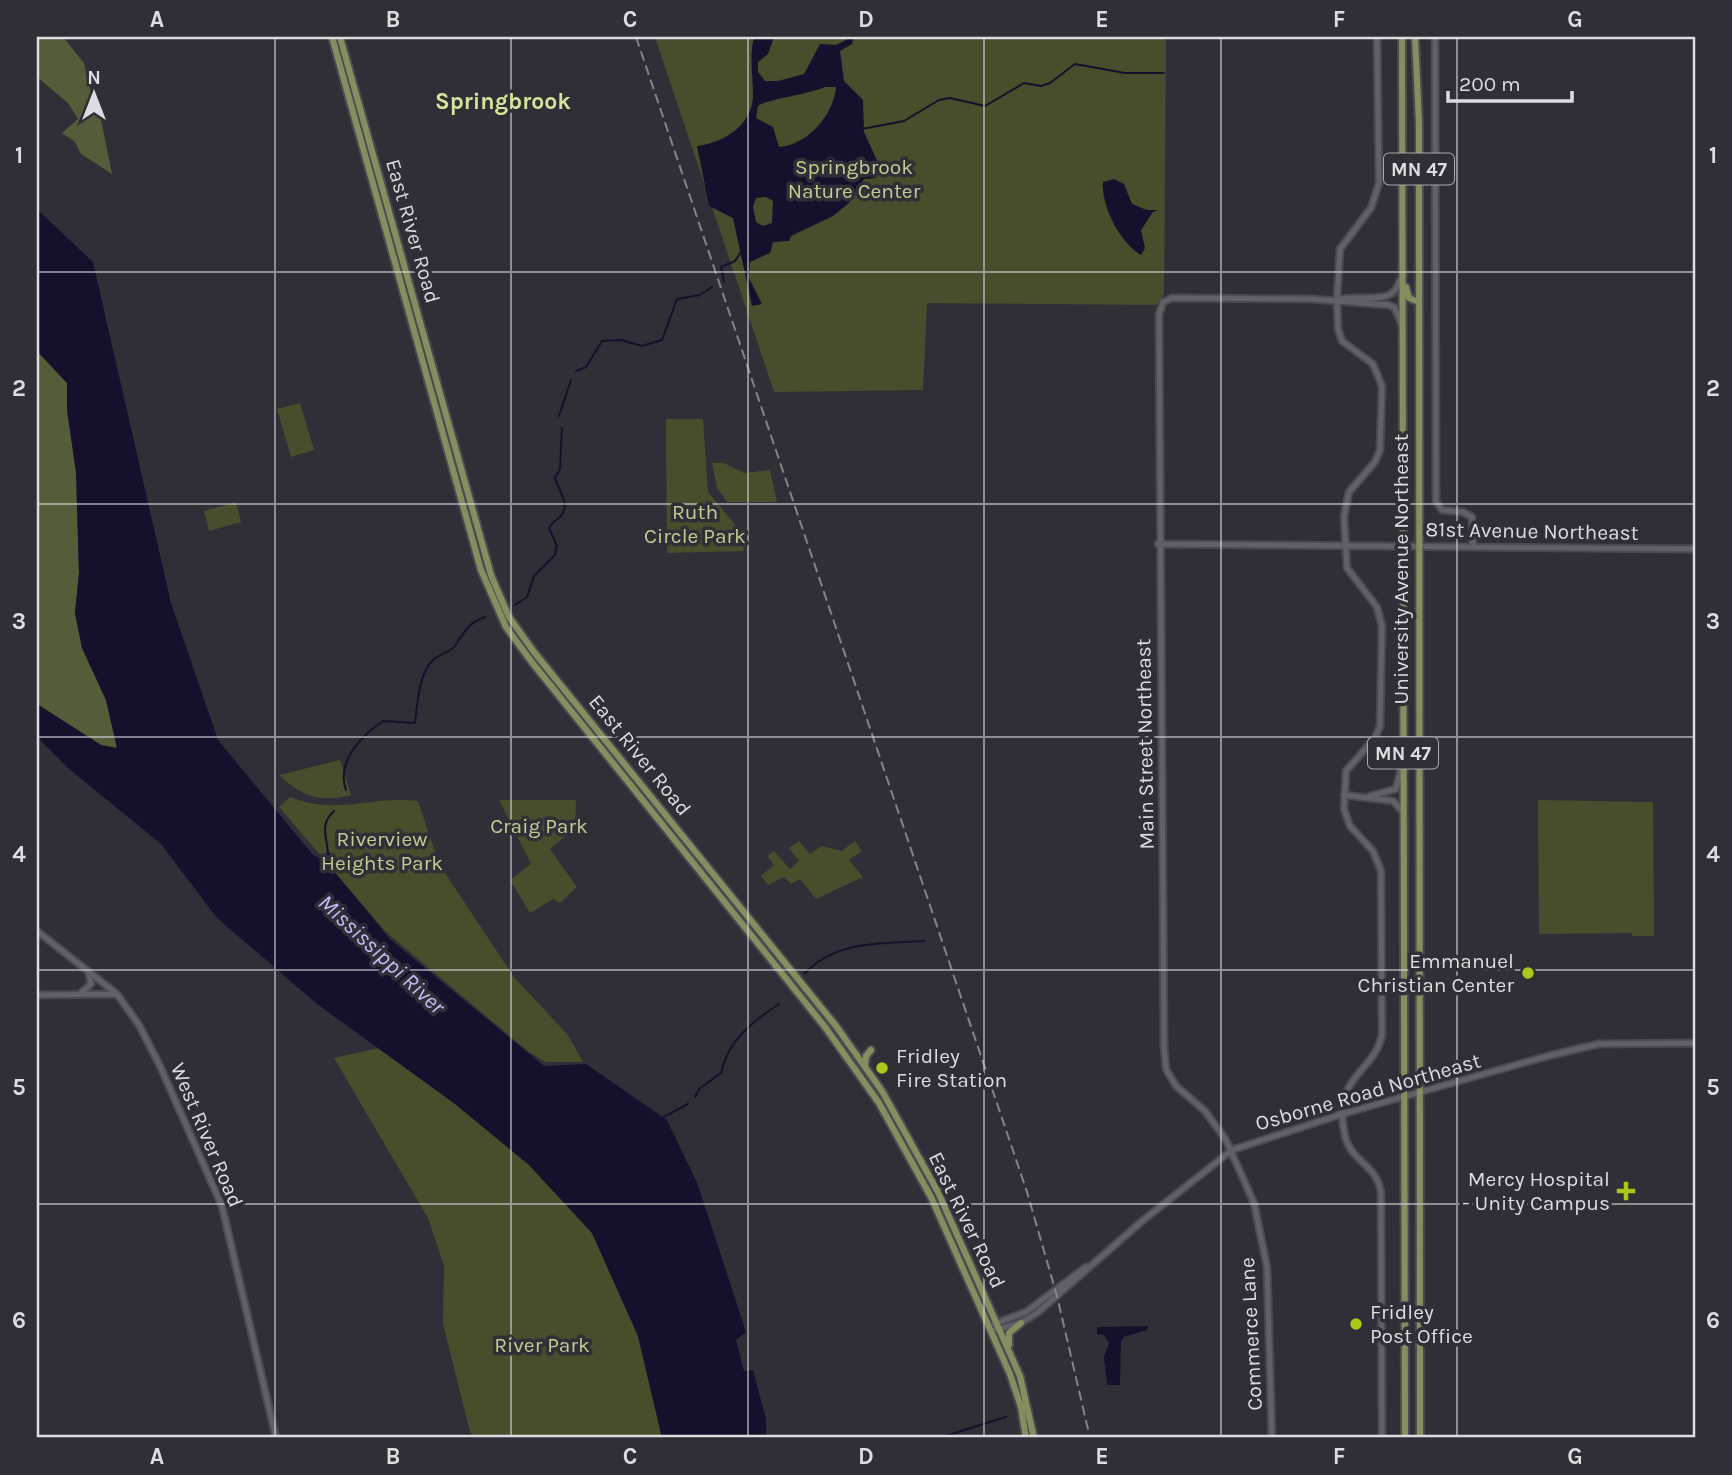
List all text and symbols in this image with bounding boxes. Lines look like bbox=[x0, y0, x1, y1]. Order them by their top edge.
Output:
text: A bbox=[150, 6, 164, 33]
text: B bbox=[386, 6, 400, 33]
text: C bbox=[623, 6, 637, 33]
text: D bbox=[858, 6, 874, 33]
text: E bbox=[1095, 6, 1109, 33]
text: F bbox=[1333, 6, 1345, 33]
text: G bbox=[1567, 6, 1583, 33]
north arrow bbox=[60, 60, 130, 130]
scale bar bbox=[1448, 60, 1573, 104]
text: N bbox=[87, 67, 101, 89]
text: 200 m bbox=[1459, 72, 1521, 96]
district label: Springbrook bbox=[435, 88, 571, 115]
text: 1 bbox=[15, 142, 23, 169]
text: 1 bbox=[1709, 142, 1717, 169]
road number: MN 47 bbox=[1384, 154, 1454, 184]
park label: Springbrook Nature Center bbox=[788, 155, 921, 203]
street label: East River Road bbox=[381, 156, 445, 306]
text: 2 bbox=[12, 375, 26, 402]
text: 2 bbox=[1706, 375, 1720, 402]
street label: University Avenue Northeast bbox=[1389, 433, 1413, 704]
park label: Ruth Circle Park bbox=[644, 500, 746, 548]
street label: 81st Avenue Northeast bbox=[1425, 517, 1639, 545]
text: 3 bbox=[12, 608, 26, 635]
text: 3 bbox=[1706, 608, 1720, 635]
street label: Main Street Northeast bbox=[1131, 638, 1159, 850]
street label: East River Road bbox=[584, 690, 696, 820]
road number: MN 47 bbox=[1368, 738, 1438, 768]
park label: Craig Park bbox=[490, 814, 588, 838]
park label: Riverview Heights Park bbox=[321, 827, 443, 875]
text: 4 bbox=[12, 841, 26, 868]
text: 4 bbox=[1706, 841, 1720, 868]
water label: Mississippi River bbox=[313, 889, 451, 1021]
place label: Emmanuel Christian Center bbox=[1358, 949, 1514, 997]
marker: Emmanuel Christian Center bbox=[1520, 965, 1536, 981]
place label: Fridley Fire Station bbox=[896, 1044, 1007, 1092]
street label: Osborne Road Northeast bbox=[1253, 1048, 1483, 1136]
street label: West River Road bbox=[166, 1059, 248, 1211]
marker: Fridley Fire Station bbox=[874, 1060, 890, 1076]
text: 5 bbox=[12, 1074, 26, 1101]
text: 5 bbox=[1706, 1074, 1720, 1101]
street label: East River Road bbox=[924, 1148, 1010, 1292]
place label: Mercy Hospital - Unity Campus bbox=[1462, 1167, 1610, 1215]
marker: Mercy Hospital - Unity Campus bbox=[1616, 1181, 1636, 1201]
street label: Commerce Lane bbox=[1235, 1257, 1267, 1411]
place label: Fridley Post Office bbox=[1370, 1300, 1473, 1348]
text: 6 bbox=[12, 1307, 26, 1334]
text: 6 bbox=[1706, 1307, 1720, 1334]
marker: Fridley Post Office bbox=[1348, 1316, 1364, 1332]
park label: River Park bbox=[494, 1333, 590, 1357]
text: A bbox=[150, 1443, 164, 1470]
text: B bbox=[386, 1443, 400, 1470]
text: C bbox=[623, 1443, 637, 1470]
text: D bbox=[858, 1443, 874, 1470]
text: E bbox=[1095, 1443, 1109, 1470]
text: F bbox=[1333, 1443, 1345, 1470]
text: G bbox=[1567, 1443, 1583, 1470]

